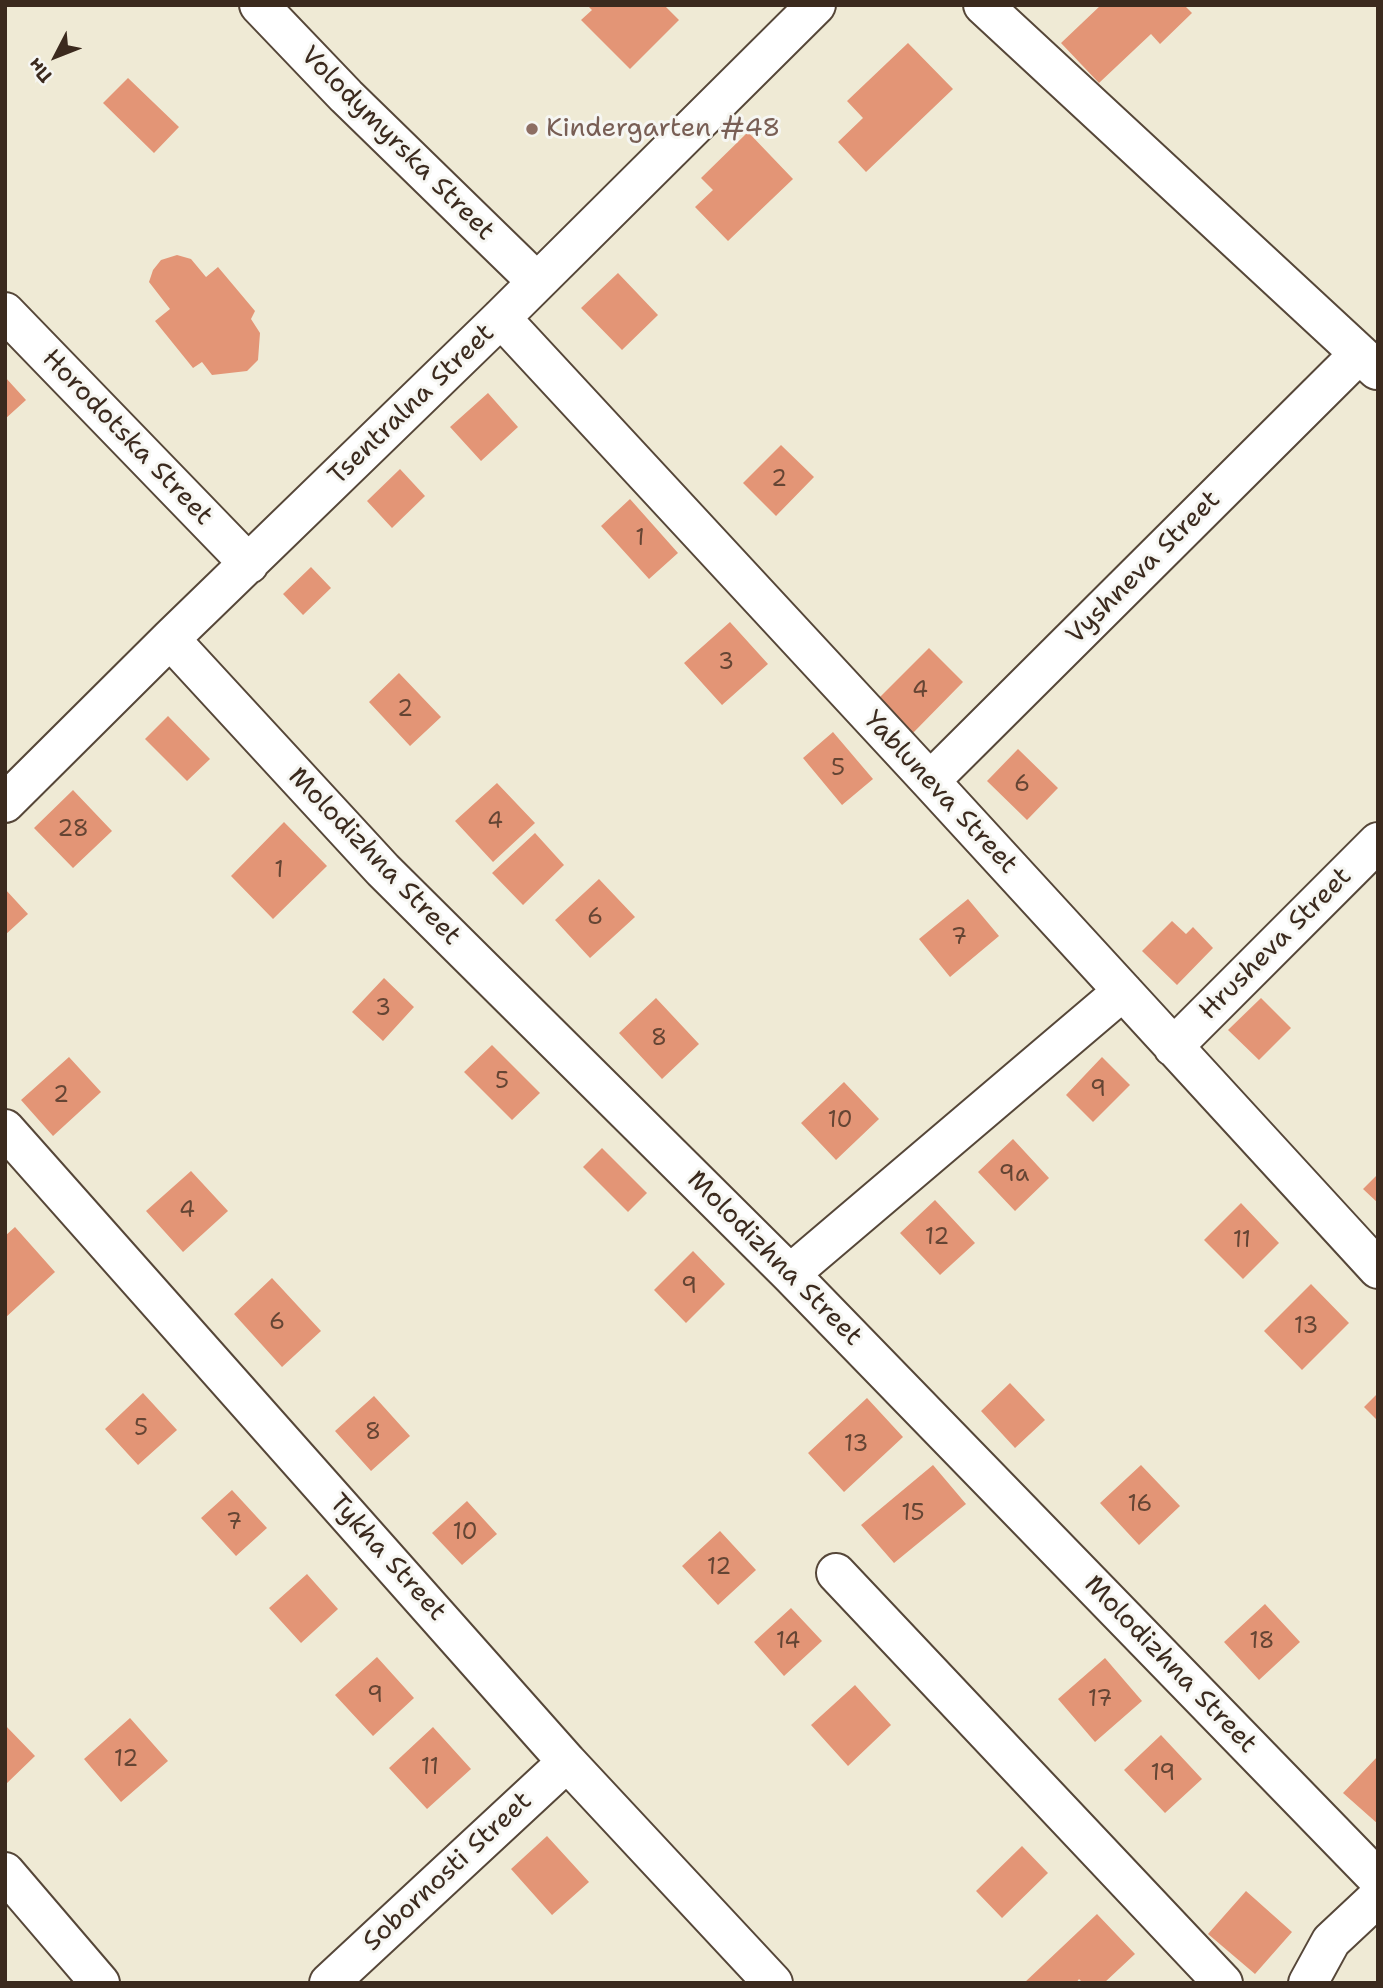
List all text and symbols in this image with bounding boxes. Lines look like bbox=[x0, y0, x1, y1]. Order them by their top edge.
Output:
north arrow bbox=[21, 21, 91, 91]
street label: Volodymyrska Street bbox=[294, 41, 500, 247]
text: Пн bbox=[22, 53, 58, 88]
place label: Kindergarten #48 bbox=[546, 113, 780, 145]
marker: Kindergarten #48 bbox=[524, 121, 540, 137]
street label: Tsentralna Street bbox=[323, 318, 501, 492]
street label: Horodotska Street bbox=[35, 344, 219, 532]
house number: 2 bbox=[771, 466, 787, 494]
street label: Vyshneva Street bbox=[1061, 485, 1227, 651]
house number: 1 bbox=[635, 525, 645, 553]
house number: 3 bbox=[718, 649, 734, 677]
house number: 4 bbox=[912, 677, 928, 705]
house number: 2 bbox=[397, 696, 413, 724]
street label: Yabluneva Street bbox=[857, 705, 1023, 881]
house number: 5 bbox=[831, 755, 845, 783]
street label: Molodizhna Street bbox=[281, 762, 467, 952]
house number: 6 bbox=[1014, 771, 1030, 799]
house number: 4 bbox=[487, 808, 503, 836]
house number: 28 bbox=[57, 816, 89, 844]
house number: 1 bbox=[274, 857, 284, 885]
street label: Hrusheva Street bbox=[1193, 861, 1359, 1027]
house number: 6 bbox=[587, 904, 603, 932]
house number: 7 bbox=[951, 924, 967, 952]
house number: 3 bbox=[375, 995, 391, 1023]
house number: 8 bbox=[651, 1025, 667, 1053]
house number: 5 bbox=[495, 1068, 509, 1096]
house number: 9 bbox=[1090, 1076, 1106, 1104]
house number: 2 bbox=[53, 1082, 69, 1110]
house number: 10 bbox=[827, 1107, 853, 1135]
house number: 9а bbox=[999, 1161, 1029, 1189]
street label: Molodizhna Street bbox=[680, 1165, 868, 1353]
house number: 4 bbox=[179, 1197, 195, 1225]
house number: 12 bbox=[925, 1224, 949, 1252]
house number: 11 bbox=[1233, 1227, 1251, 1255]
house number: 9 bbox=[681, 1273, 697, 1301]
house number: 6 bbox=[269, 1309, 285, 1337]
house number: 13 bbox=[1294, 1313, 1318, 1341]
house number: 5 bbox=[134, 1415, 148, 1443]
house number: 8 bbox=[365, 1419, 381, 1447]
house number: 13 bbox=[844, 1431, 868, 1459]
street label: Tykha Street bbox=[322, 1488, 452, 1628]
house number: 16 bbox=[1128, 1491, 1152, 1519]
house number: 15 bbox=[901, 1500, 925, 1528]
house number: 7 bbox=[226, 1509, 242, 1537]
house number: 10 bbox=[452, 1519, 478, 1547]
house number: 12 bbox=[707, 1554, 731, 1582]
street label: Molodizhna Street bbox=[1077, 1570, 1263, 1760]
house number: 14 bbox=[776, 1628, 800, 1656]
house number: 18 bbox=[1249, 1628, 1275, 1656]
house number: 9 bbox=[367, 1682, 383, 1710]
house number: 17 bbox=[1088, 1686, 1112, 1714]
house number: 12 bbox=[114, 1746, 138, 1774]
house number: 11 bbox=[421, 1754, 439, 1782]
house number: 19 bbox=[1151, 1760, 1175, 1788]
street label: Sobornosti Street bbox=[357, 1786, 539, 1958]

